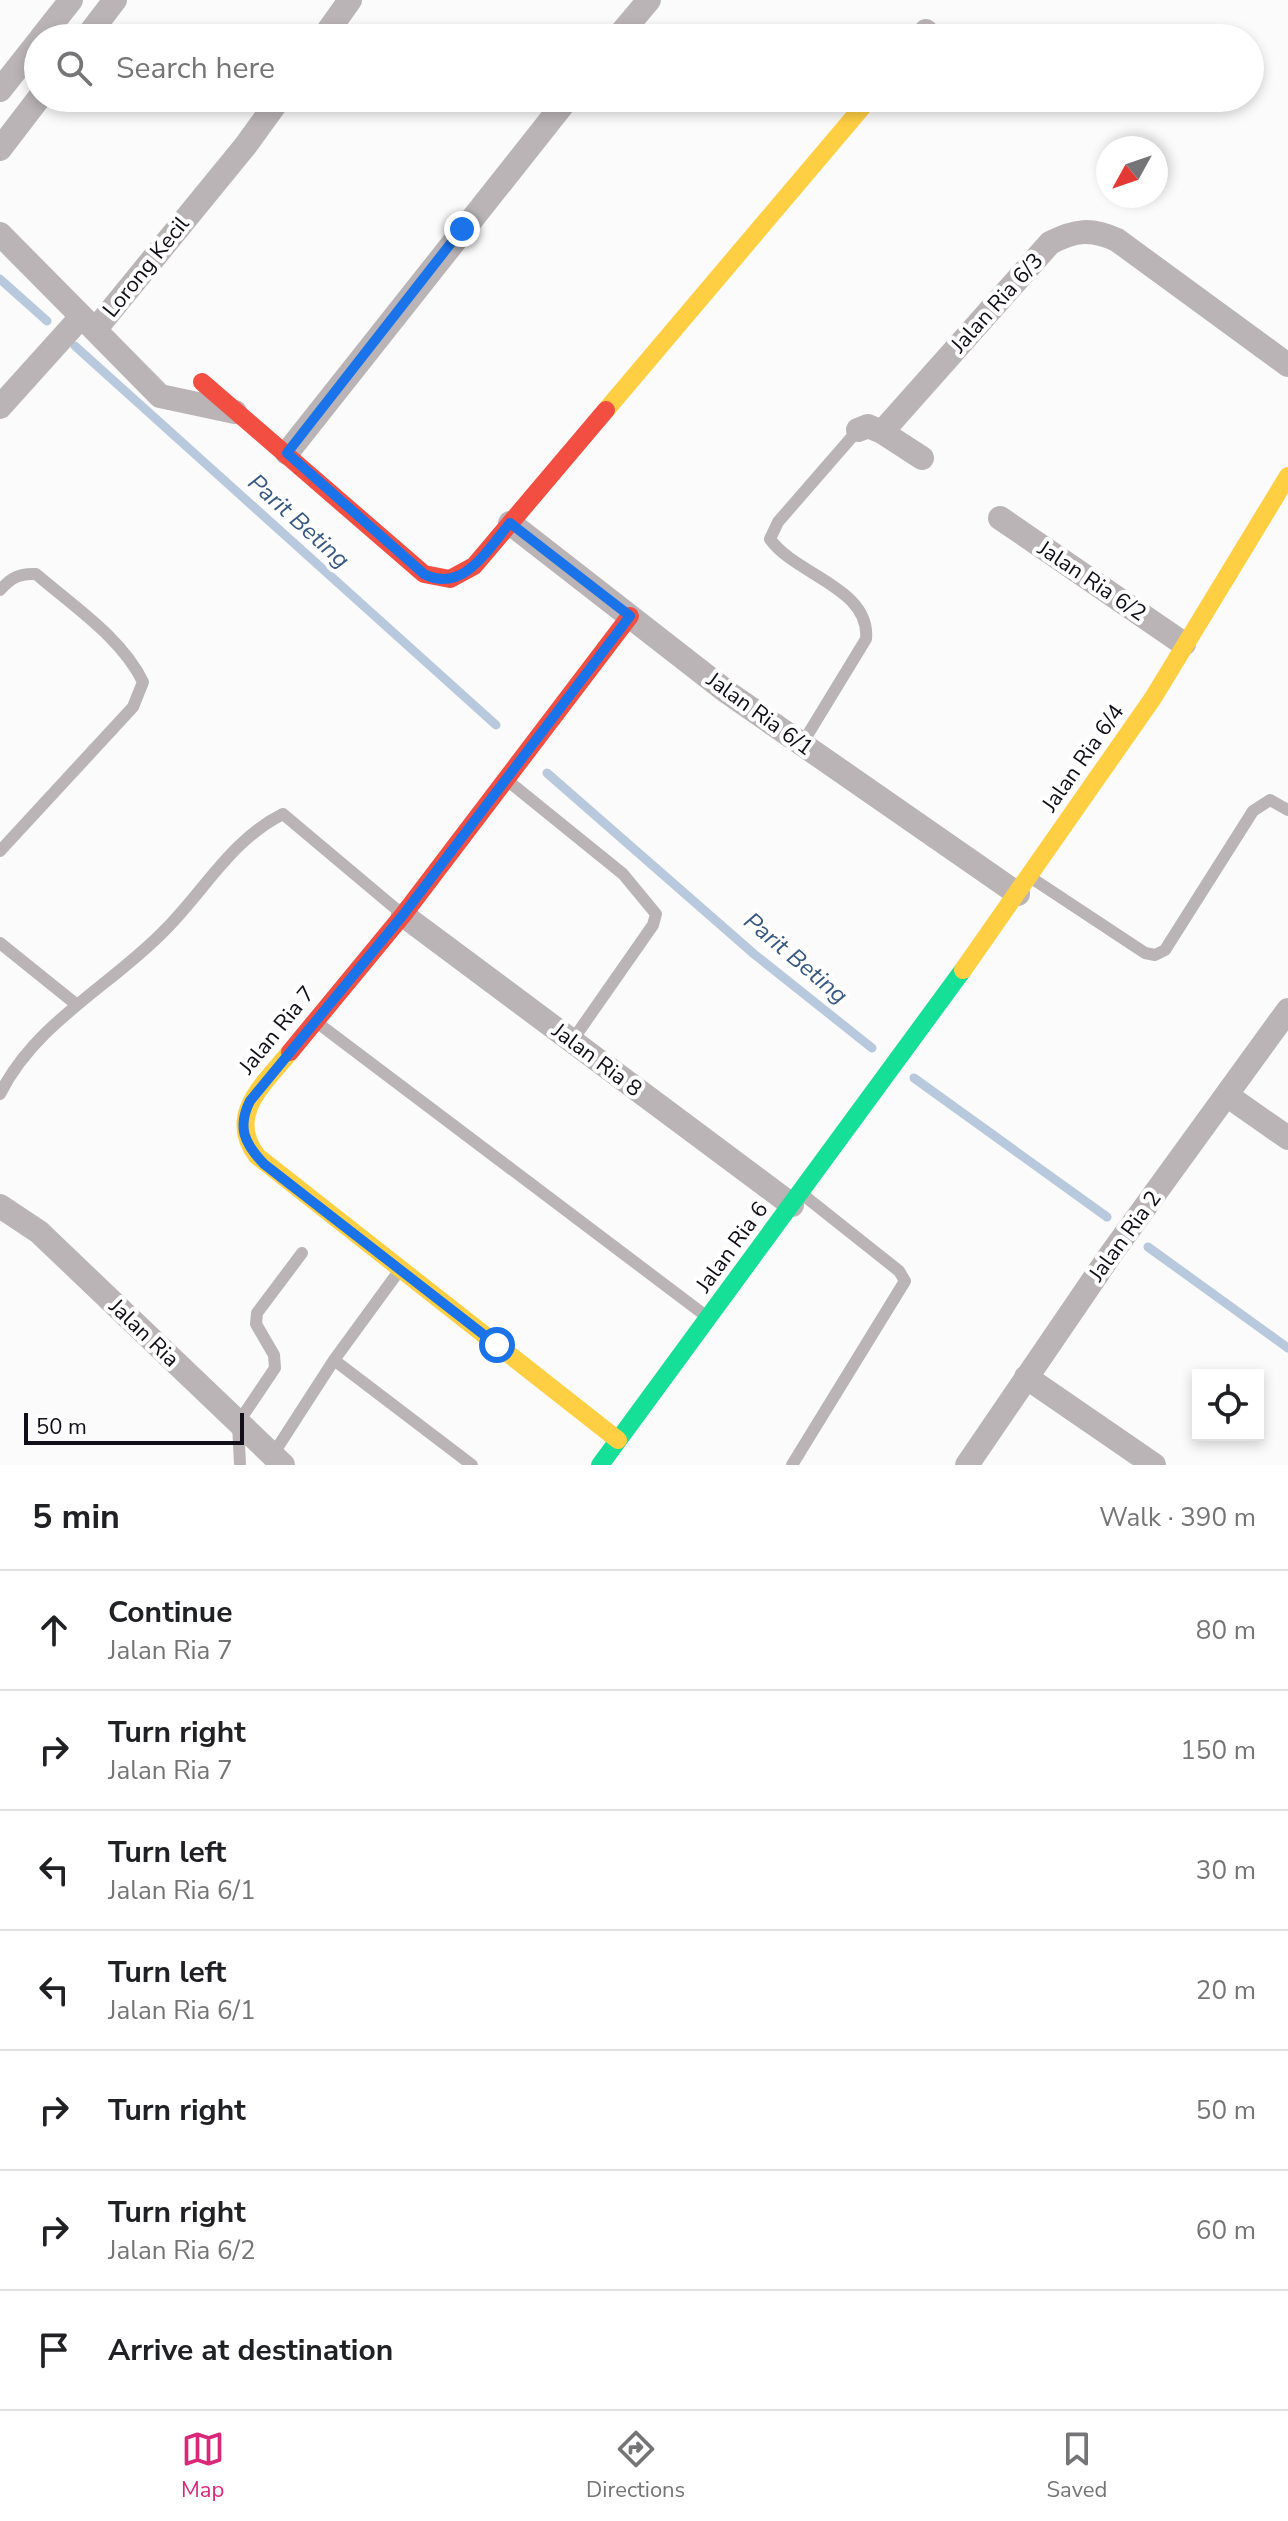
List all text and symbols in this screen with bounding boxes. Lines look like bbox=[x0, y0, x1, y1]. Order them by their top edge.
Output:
search box bbox=[24, 24, 1264, 112]
icon: search bbox=[52, 46, 96, 90]
text: Search here bbox=[116, 48, 275, 89]
north arrow bbox=[1096, 136, 1168, 208]
street label: Lorong Kecil bbox=[96, 210, 196, 324]
route end bbox=[444, 211, 480, 247]
street label: Jalan Ria 6/3 bbox=[943, 247, 1050, 360]
water label: Parit Beting bbox=[241, 467, 357, 575]
street label: Jalan Ria 6/2 bbox=[1031, 533, 1152, 628]
street label: Jalan Ria 6/1 bbox=[700, 665, 819, 763]
street label: Jalan Ria 6/4 bbox=[1034, 698, 1131, 819]
water label: Parit Beting bbox=[737, 905, 855, 1011]
street label: Jalan Ria 7 bbox=[232, 980, 322, 1081]
street label: Jalan Ria 8 bbox=[545, 1016, 648, 1104]
street label: Jalan Ria 2 bbox=[1081, 1185, 1168, 1288]
street label: Jalan Ria 6 bbox=[688, 1196, 775, 1299]
street label: Jalan Ria bbox=[102, 1291, 186, 1374]
route start bbox=[479, 1327, 515, 1363]
map controls bbox=[1192, 1369, 1264, 1441]
button: locate bbox=[1192, 1369, 1264, 1441]
scale bar bbox=[24, 1409, 244, 1445]
text: 50 m bbox=[36, 1412, 87, 1442]
text: 5 min bbox=[32, 1494, 120, 1540]
text: Walk · 390 m bbox=[1099, 1500, 1256, 1535]
text: Continue bbox=[108, 1592, 233, 1633]
icon: ahead bbox=[32, 1608, 76, 1652]
text: 80 m bbox=[1196, 1613, 1256, 1648]
text: Jalan Ria 7 bbox=[108, 1633, 233, 1668]
text: Turn right bbox=[108, 1712, 246, 1753]
icon: right bbox=[32, 1728, 76, 1772]
text: 150 m bbox=[1180, 1733, 1256, 1768]
text: Jalan Ria 7 bbox=[108, 1753, 233, 1788]
text: Turn left bbox=[108, 1832, 226, 1873]
icon: left bbox=[32, 1848, 76, 1892]
text: 30 m bbox=[1196, 1853, 1256, 1888]
text: Jalan Ria 6/1 bbox=[108, 1873, 256, 1908]
text: Turn left bbox=[108, 1952, 226, 1993]
icon: left bbox=[32, 1968, 76, 2012]
text: 20 m bbox=[1196, 1973, 1256, 2008]
text: Jalan Ria 6/1 bbox=[108, 1993, 256, 2028]
icon: right bbox=[32, 2088, 76, 2132]
text: Turn right bbox=[108, 2090, 246, 2131]
text: 50 m bbox=[1196, 2093, 1256, 2128]
text: Turn right bbox=[108, 2192, 246, 2233]
icon: right bbox=[32, 2208, 76, 2252]
text: 60 m bbox=[1196, 2213, 1256, 2248]
text: Jalan Ria 6/2 bbox=[108, 2233, 256, 2268]
icon: arrive bbox=[32, 2328, 76, 2372]
text: Arrive at destination bbox=[108, 2330, 393, 2371]
tab: Map bbox=[181, 2427, 225, 2505]
tab: Directions bbox=[586, 2427, 685, 2505]
tab: Saved bbox=[1047, 2427, 1107, 2505]

